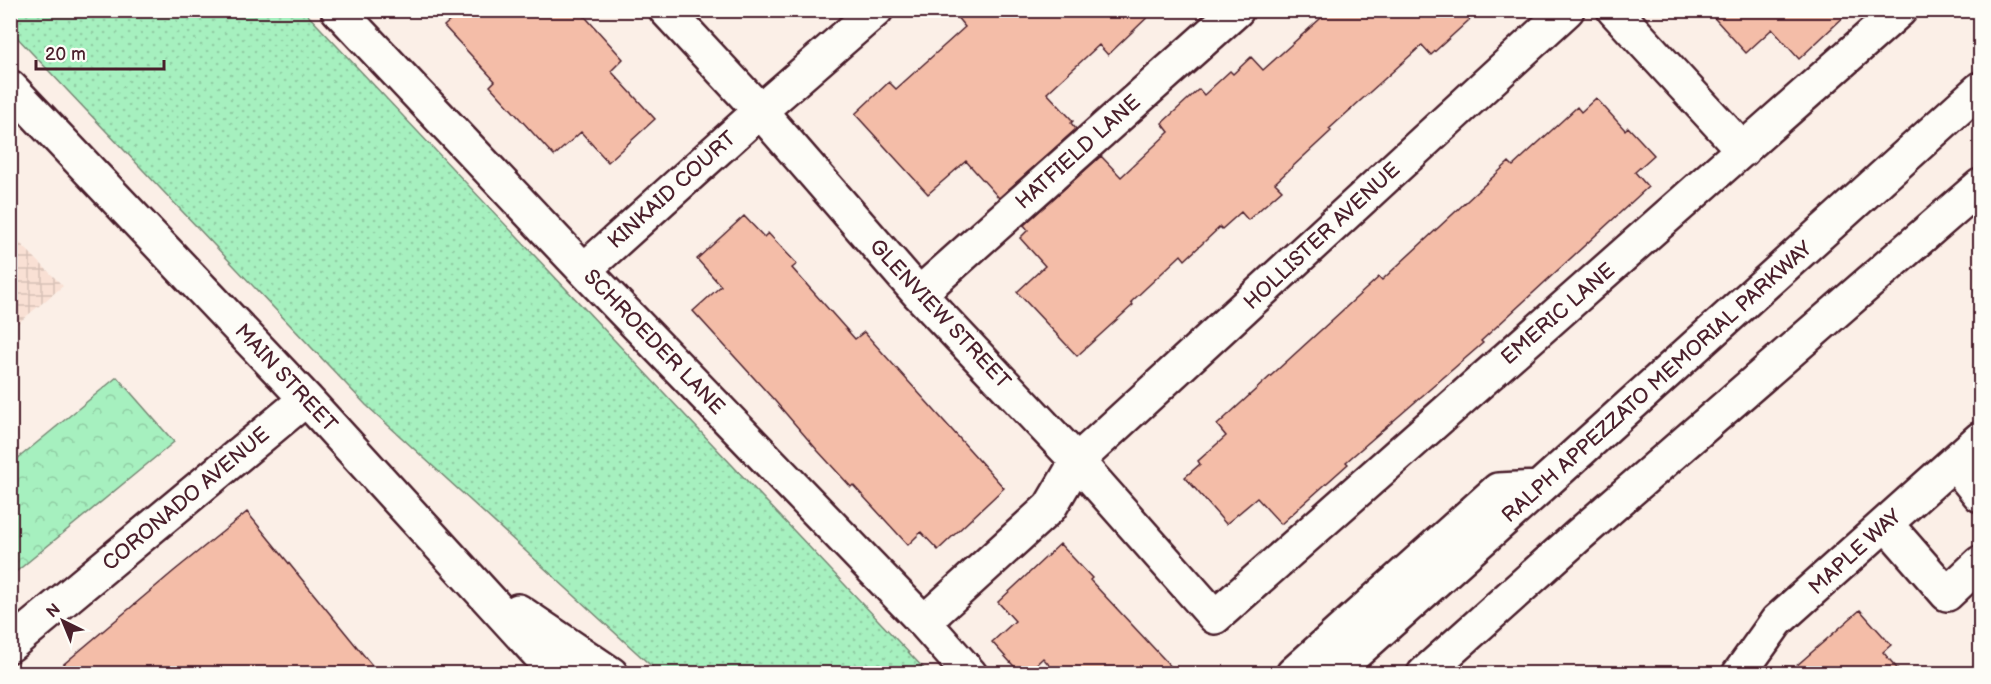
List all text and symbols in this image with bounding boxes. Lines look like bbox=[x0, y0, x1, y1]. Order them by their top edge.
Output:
scale bar bbox=[36, 33, 164, 71]
text: 20 m bbox=[45, 44, 86, 65]
street label: HATFIELD LANE bbox=[1011, 89, 1145, 215]
street label: KINKAID COURT bbox=[603, 126, 741, 254]
street label: HOLLISTER AVENUE bbox=[1239, 157, 1405, 315]
street label: GLENVIEW STREET bbox=[864, 234, 1016, 394]
street label: RALPH APPEZZATO MEMORIAL PARKWAY bbox=[1497, 236, 1818, 528]
street label: EMERIC LANE bbox=[1496, 258, 1620, 370]
street label: SCHROEDER LANE bbox=[578, 264, 730, 420]
street label: MAIN STREET bbox=[230, 319, 343, 438]
street label: CORONADO AVENUE bbox=[97, 422, 275, 576]
street label: MAPLE WAY bbox=[1804, 504, 1907, 600]
north arrow bbox=[33, 591, 93, 651]
text: N bbox=[43, 600, 65, 622]

